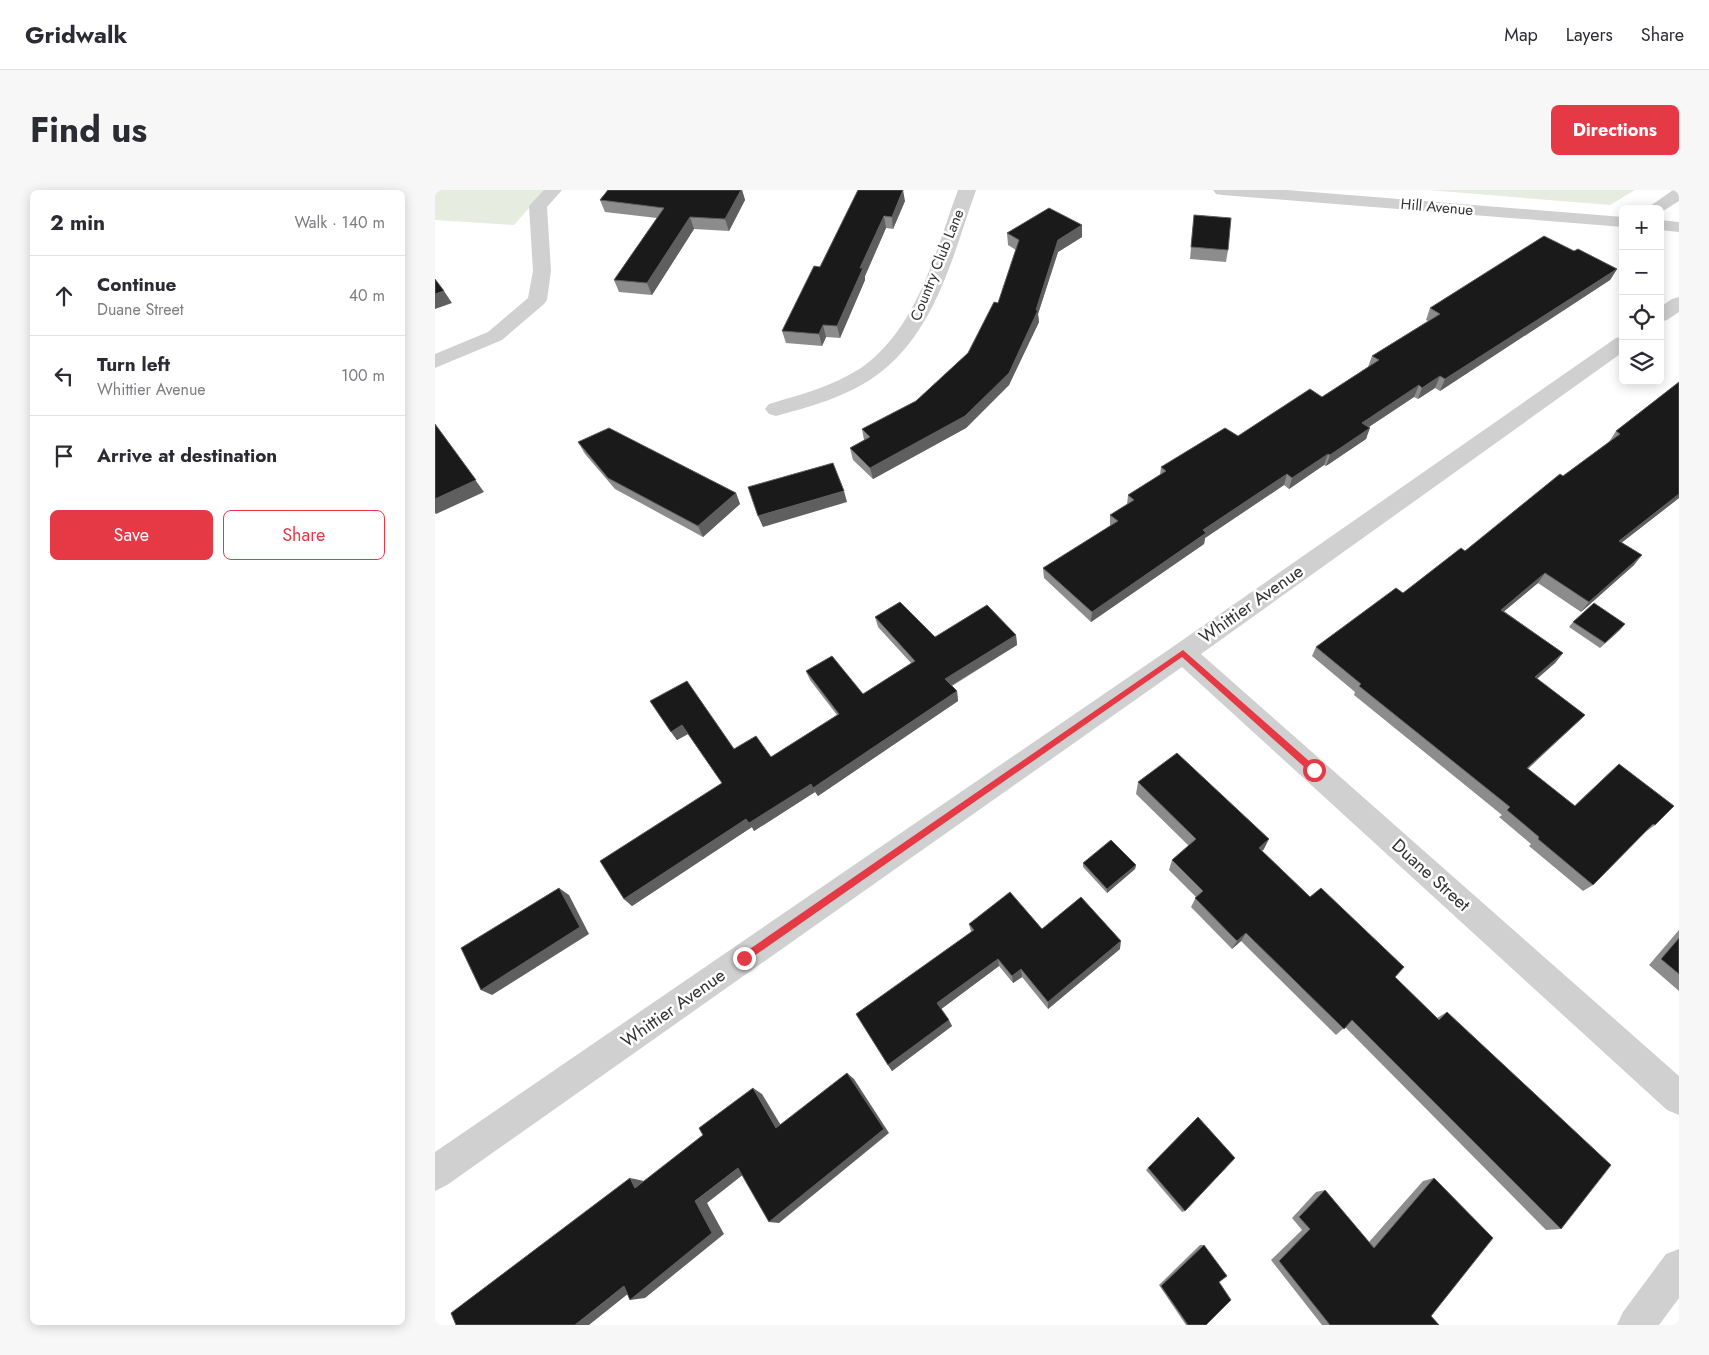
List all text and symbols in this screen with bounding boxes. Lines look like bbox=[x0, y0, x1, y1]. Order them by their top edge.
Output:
text: Gridwalk bbox=[25, 17, 127, 52]
text: Map bbox=[1504, 22, 1538, 48]
text: Layers bbox=[1566, 22, 1613, 48]
text: Share bbox=[1641, 22, 1684, 48]
text: Find us bbox=[30, 105, 147, 155]
button: Directions bbox=[1551, 105, 1679, 155]
street label: Hill Avenue bbox=[1400, 193, 1474, 221]
map controls bbox=[1619, 205, 1664, 385]
button: + bbox=[1619, 205, 1664, 250]
street label: Country Club Lane bbox=[905, 206, 970, 324]
text: 2 min bbox=[50, 208, 105, 238]
text: Walk · 140 m bbox=[295, 211, 385, 234]
button: − bbox=[1619, 250, 1664, 295]
text: Continue bbox=[97, 271, 176, 298]
icon: ahead bbox=[50, 282, 78, 310]
text: 40 m bbox=[349, 284, 385, 307]
button: locate bbox=[1619, 295, 1664, 340]
text: Duane Street bbox=[97, 298, 184, 321]
button: layers bbox=[1619, 340, 1664, 385]
text: Turn left bbox=[97, 351, 170, 378]
icon: left bbox=[50, 362, 78, 390]
text: 100 m bbox=[341, 364, 385, 387]
text: Whittier Avenue bbox=[97, 378, 206, 401]
icon: arrive bbox=[50, 442, 78, 470]
text: Arrive at destination bbox=[97, 442, 277, 469]
button: Save bbox=[50, 510, 213, 560]
button: Share bbox=[223, 510, 385, 560]
street label: Whittier Avenue bbox=[1193, 558, 1309, 650]
route start bbox=[1303, 759, 1326, 782]
street label: Duane Street bbox=[1386, 833, 1476, 918]
route end bbox=[733, 947, 756, 970]
street label: Whittier Avenue bbox=[615, 962, 731, 1054]

